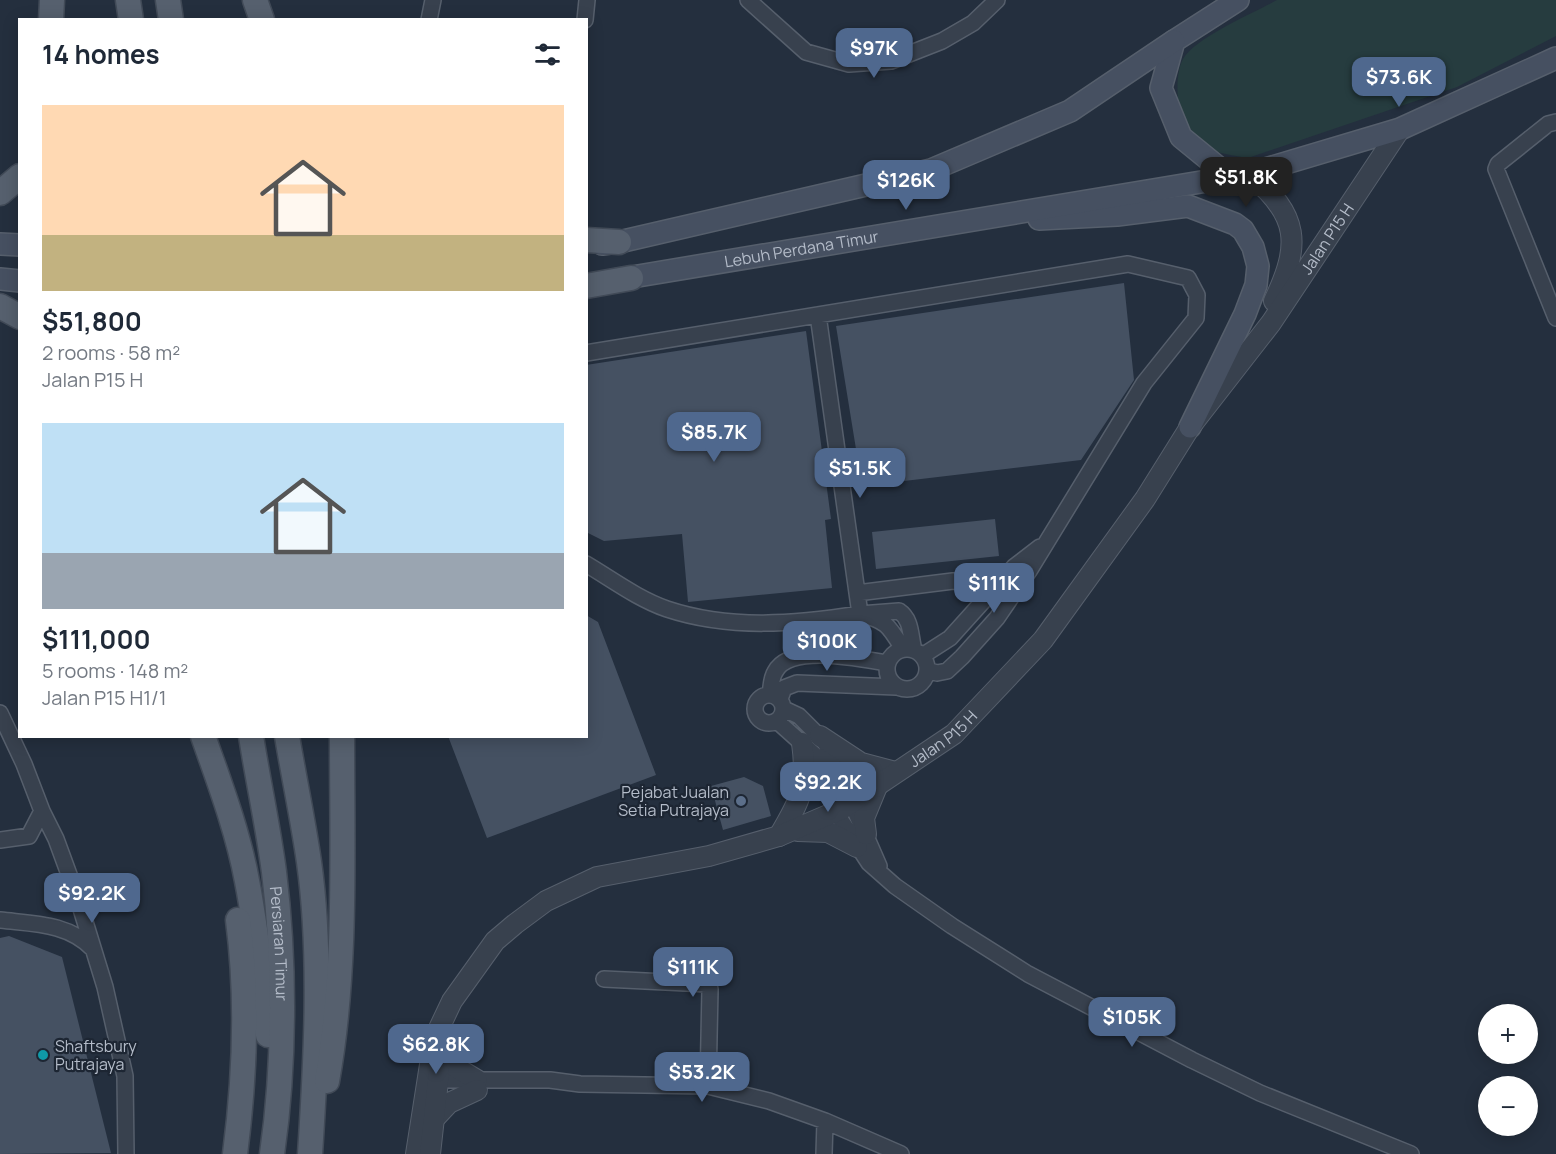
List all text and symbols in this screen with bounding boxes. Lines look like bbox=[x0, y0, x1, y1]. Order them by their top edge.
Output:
pin: $97K bbox=[838, 28, 910, 79]
text: $97K bbox=[850, 34, 898, 61]
text: 14 homes bbox=[42, 36, 160, 72]
icon: filters bbox=[531, 38, 564, 71]
pin: $73.6K bbox=[1350, 57, 1448, 108]
text: $73.6K bbox=[1366, 63, 1432, 90]
icon: home bbox=[249, 144, 357, 252]
pin: $51.8K bbox=[1197, 157, 1295, 208]
pin: $126K bbox=[864, 160, 948, 211]
text: $51.8K bbox=[1214, 163, 1278, 190]
text: $126K bbox=[877, 166, 935, 193]
street label: Jalan P15 H bbox=[1295, 199, 1359, 279]
street label: Lebuh Perdana Timur bbox=[723, 225, 880, 272]
text: $51,800 bbox=[42, 303, 142, 339]
text: 2 rooms · 58 m² bbox=[42, 339, 180, 366]
text: Jalan P15 H bbox=[42, 366, 143, 393]
pin: $85.7K bbox=[665, 412, 763, 463]
text: $85.7K bbox=[681, 418, 747, 445]
pin: $51.5K bbox=[811, 448, 909, 499]
text: $51.5K bbox=[829, 454, 891, 481]
icon: home bbox=[249, 462, 357, 570]
pin: $111K bbox=[952, 563, 1036, 614]
text: $111K bbox=[968, 569, 1020, 596]
text: $111,000 bbox=[42, 621, 151, 657]
pin: $100K bbox=[785, 621, 869, 672]
text: $100K bbox=[797, 627, 857, 654]
text: 5 rooms · 148 m² bbox=[42, 657, 188, 684]
text: Jalan P15 H1/1 bbox=[42, 684, 167, 711]
street label: Jalan P15 H bbox=[905, 705, 982, 772]
pin: $92.2K bbox=[779, 762, 877, 813]
text: $92.2K bbox=[794, 768, 862, 795]
place label: Pejabat Jualan Setia Putrajaya bbox=[618, 781, 729, 821]
marker: Pejabat Jualan Setia Putrajaya bbox=[734, 794, 748, 808]
pin: $92.2K bbox=[43, 873, 141, 924]
text: $92.2K bbox=[58, 879, 126, 906]
street label: Persiaran Timur bbox=[265, 885, 293, 1001]
pin: $111K bbox=[651, 947, 735, 998]
text: $111K bbox=[667, 953, 719, 980]
pin: $105K bbox=[1090, 997, 1174, 1048]
text: $105K bbox=[1102, 1003, 1162, 1030]
map controls bbox=[1478, 1004, 1538, 1136]
button: + bbox=[1478, 1004, 1538, 1064]
pin: $62.8K bbox=[387, 1024, 485, 1075]
text: $62.8K bbox=[402, 1030, 470, 1057]
place label: Shaftsbury Putrajaya bbox=[55, 1035, 137, 1075]
marker: Shaftsbury Putrajaya bbox=[36, 1048, 50, 1062]
pin: $53.2K bbox=[653, 1052, 751, 1103]
text: $53.2K bbox=[669, 1058, 735, 1085]
button: − bbox=[1478, 1076, 1538, 1136]

